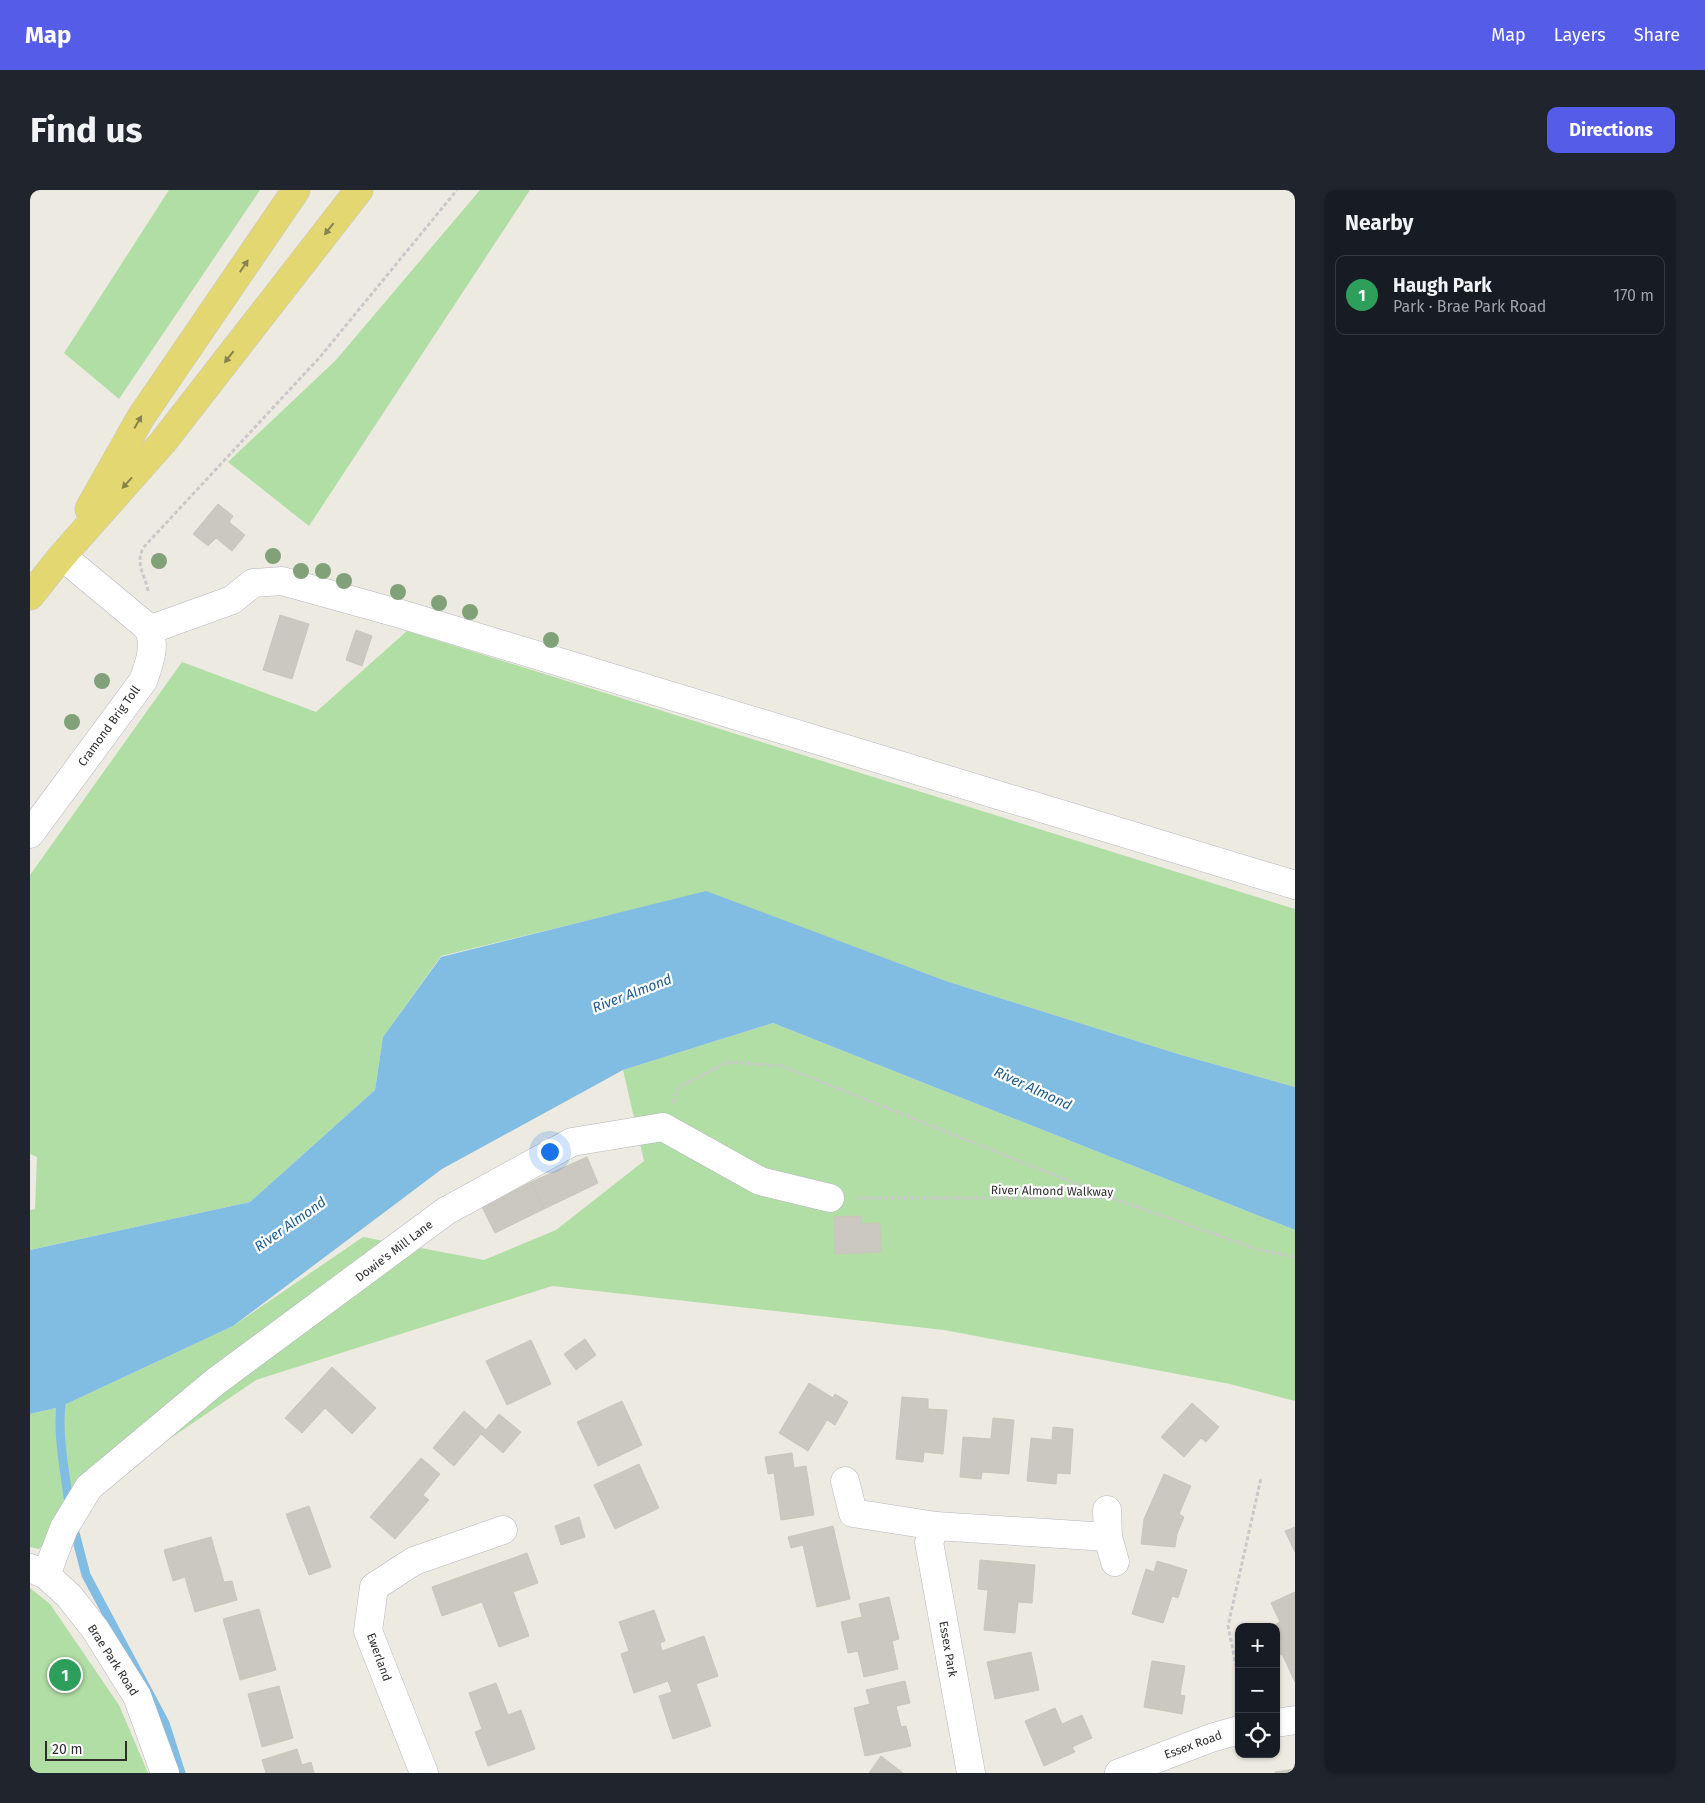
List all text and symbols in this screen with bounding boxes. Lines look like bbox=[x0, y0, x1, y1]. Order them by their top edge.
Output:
text: Map bbox=[25, 21, 71, 49]
text: Map bbox=[1491, 24, 1526, 46]
text: Layers bbox=[1554, 24, 1606, 46]
text: Share bbox=[1634, 24, 1680, 46]
button: Directions bbox=[1547, 107, 1675, 153]
text: Find us bbox=[30, 109, 142, 151]
text: Nearby bbox=[1345, 210, 1413, 236]
one-way arrow bbox=[324, 222, 334, 235]
one-way arrow bbox=[239, 259, 249, 272]
text: Haugh Park bbox=[1393, 274, 1492, 297]
text: 1 bbox=[1358, 286, 1366, 305]
text: 170 m bbox=[1613, 286, 1654, 305]
text: Park · Brae Park Road bbox=[1393, 297, 1546, 316]
one-way arrow bbox=[224, 350, 235, 363]
one-way arrow bbox=[133, 415, 142, 429]
one-way arrow bbox=[121, 476, 133, 488]
street label: Cramond Brig Toll bbox=[75, 683, 143, 769]
water label: River Almond bbox=[590, 971, 674, 1016]
water label: River Almond bbox=[991, 1063, 1074, 1114]
your location bbox=[537, 1139, 563, 1165]
street label: River Almond Walkway bbox=[991, 1183, 1113, 1199]
water label: River Almond bbox=[251, 1193, 329, 1255]
street label: Dowie's Mill Lane bbox=[353, 1217, 435, 1285]
street label: Essex Park bbox=[936, 1620, 960, 1679]
street label: Brae Park Road bbox=[85, 1622, 141, 1698]
map controls bbox=[1235, 1623, 1280, 1758]
button: + bbox=[1235, 1623, 1280, 1668]
street label: Ewerland bbox=[364, 1631, 394, 1683]
pin: 1 bbox=[49, 1656, 81, 1694]
button: − bbox=[1235, 1668, 1280, 1713]
button: locate bbox=[1235, 1713, 1280, 1758]
street label: Essex Road bbox=[1162, 1728, 1224, 1762]
scale bar bbox=[45, 1738, 128, 1761]
text: 20 m bbox=[52, 1741, 82, 1758]

